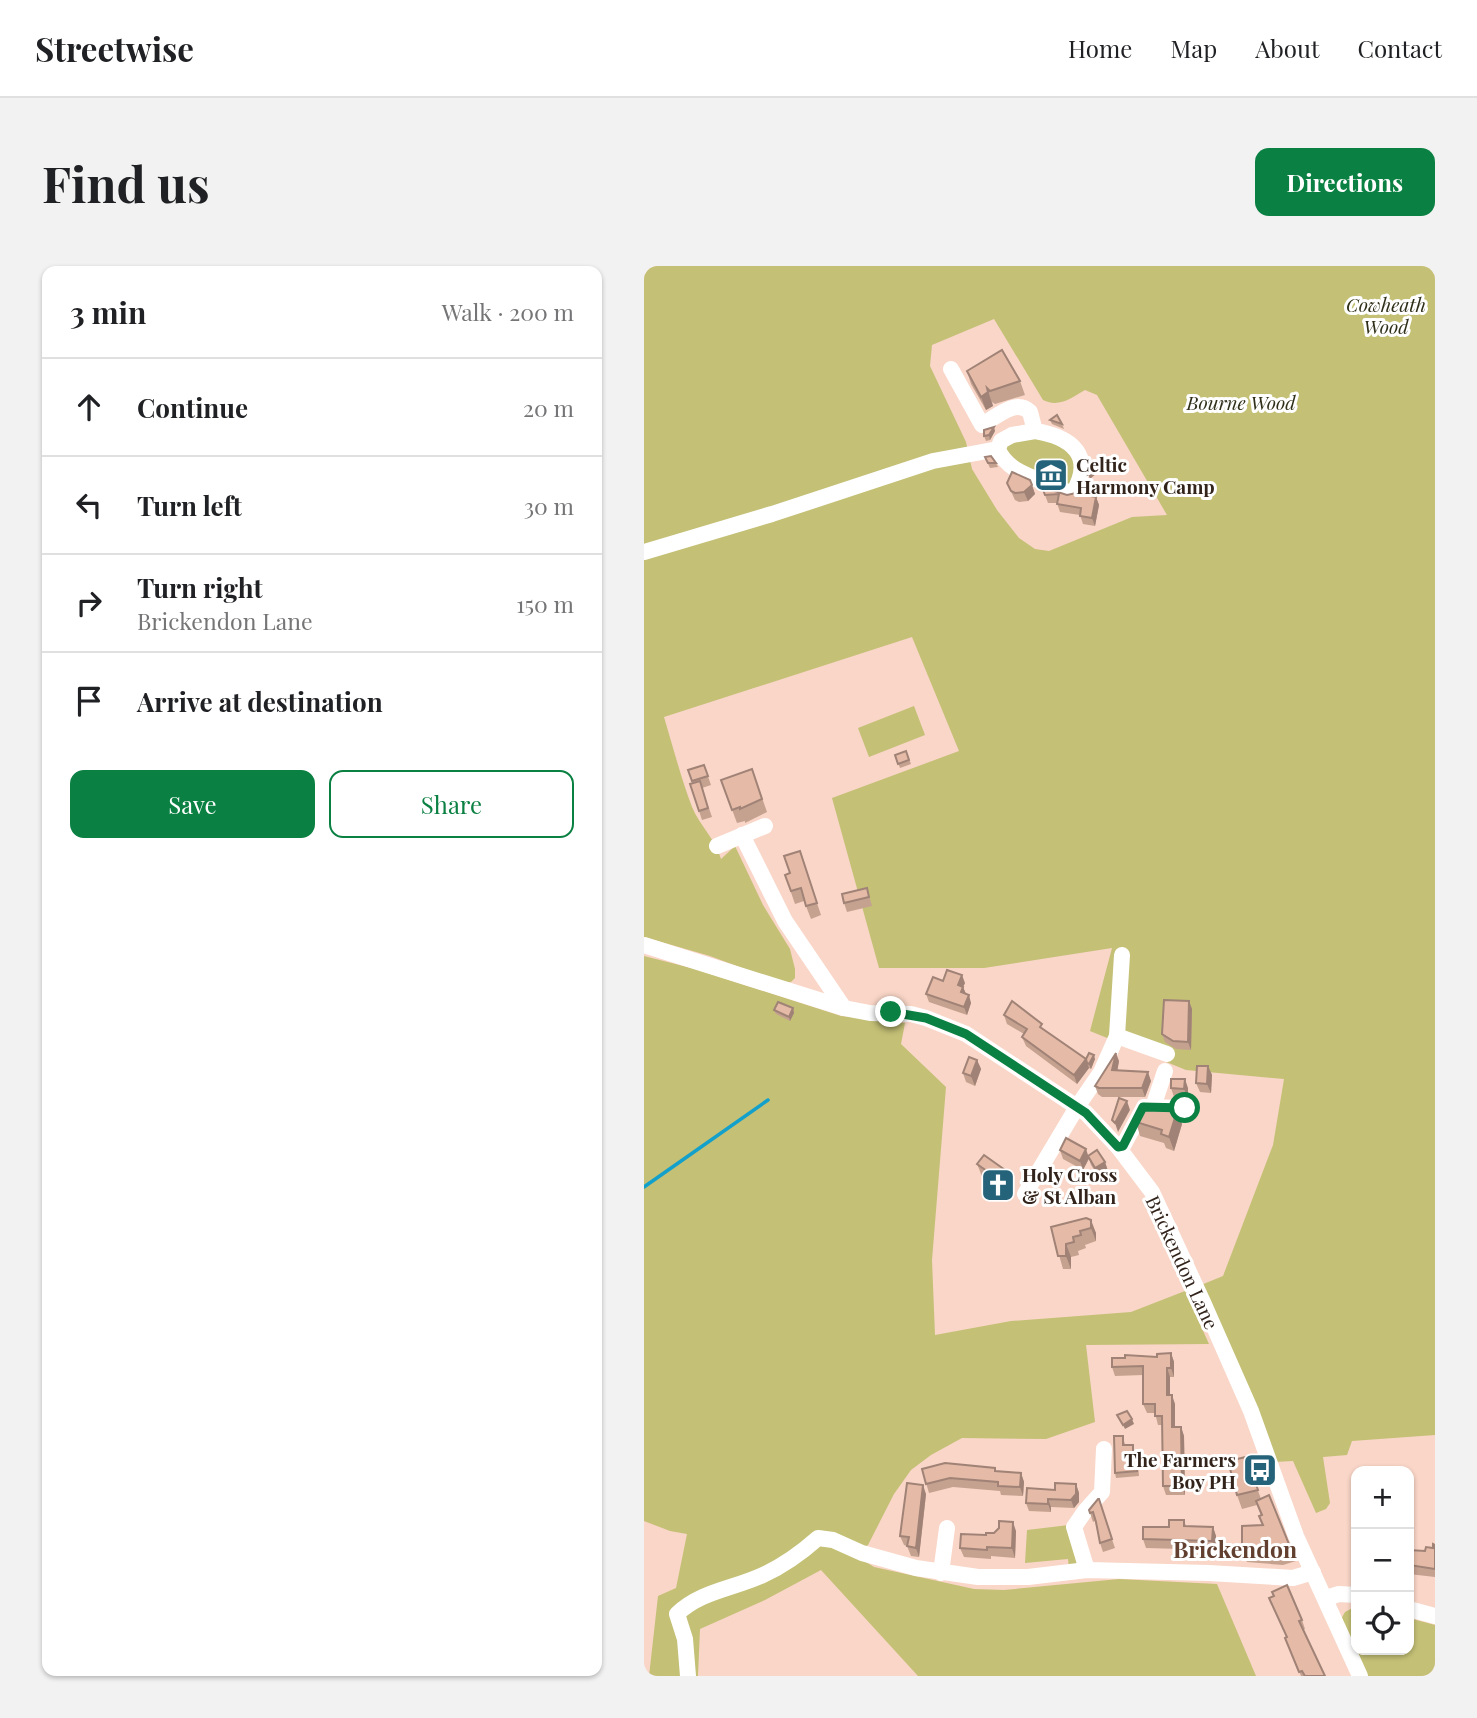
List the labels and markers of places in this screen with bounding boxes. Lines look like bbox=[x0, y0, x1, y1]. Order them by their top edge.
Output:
place label: Celtic Harmony Camp bbox=[1076, 451, 1215, 499]
museum icon: Celtic Harmony Camp bbox=[1032, 456, 1070, 494]
place label: Holy Cross & St Alban bbox=[1022, 1161, 1118, 1209]
church icon: Holy Cross & St Alban bbox=[979, 1166, 1017, 1204]
place label: The Farmers Boy PH bbox=[1124, 1446, 1236, 1494]
bus stop icon: The Farmers Boy PH bbox=[1241, 1451, 1279, 1489]

